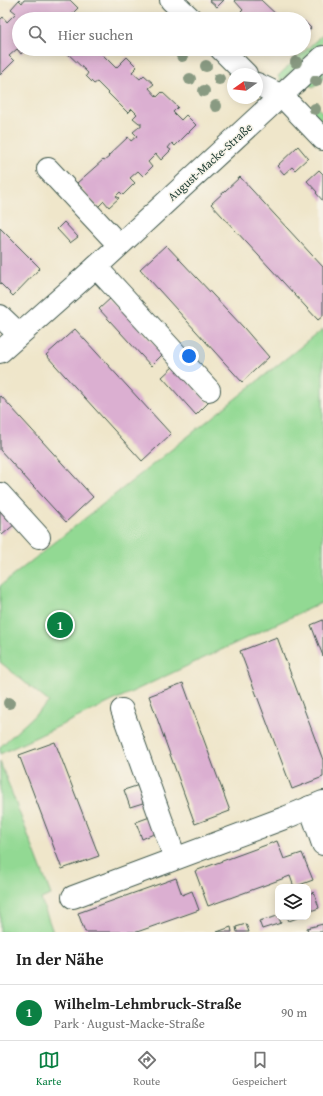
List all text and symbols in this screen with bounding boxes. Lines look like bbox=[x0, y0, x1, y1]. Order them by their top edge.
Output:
search box bbox=[12, 12, 311, 56]
icon: search bbox=[26, 23, 48, 45]
text: Hier suchen bbox=[58, 24, 133, 45]
north arrow bbox=[227, 68, 263, 104]
street label: August-Macke-Straße bbox=[164, 119, 256, 204]
your location bbox=[179, 346, 199, 366]
pin: 1 bbox=[47, 610, 73, 640]
map controls bbox=[275, 884, 311, 920]
button: layers bbox=[275, 884, 311, 920]
text: In der Nähe bbox=[16, 946, 104, 971]
text: Wilhelm-Lehmbruck-Straße bbox=[54, 993, 242, 1014]
text: 1 bbox=[26, 1003, 32, 1022]
text: 90 m bbox=[281, 1003, 307, 1022]
text: Park · August-Macke-Straße bbox=[54, 1014, 205, 1033]
tab: Karte bbox=[36, 1049, 61, 1089]
tab: Route bbox=[133, 1049, 160, 1089]
tab: Gespeichert bbox=[232, 1049, 287, 1089]

